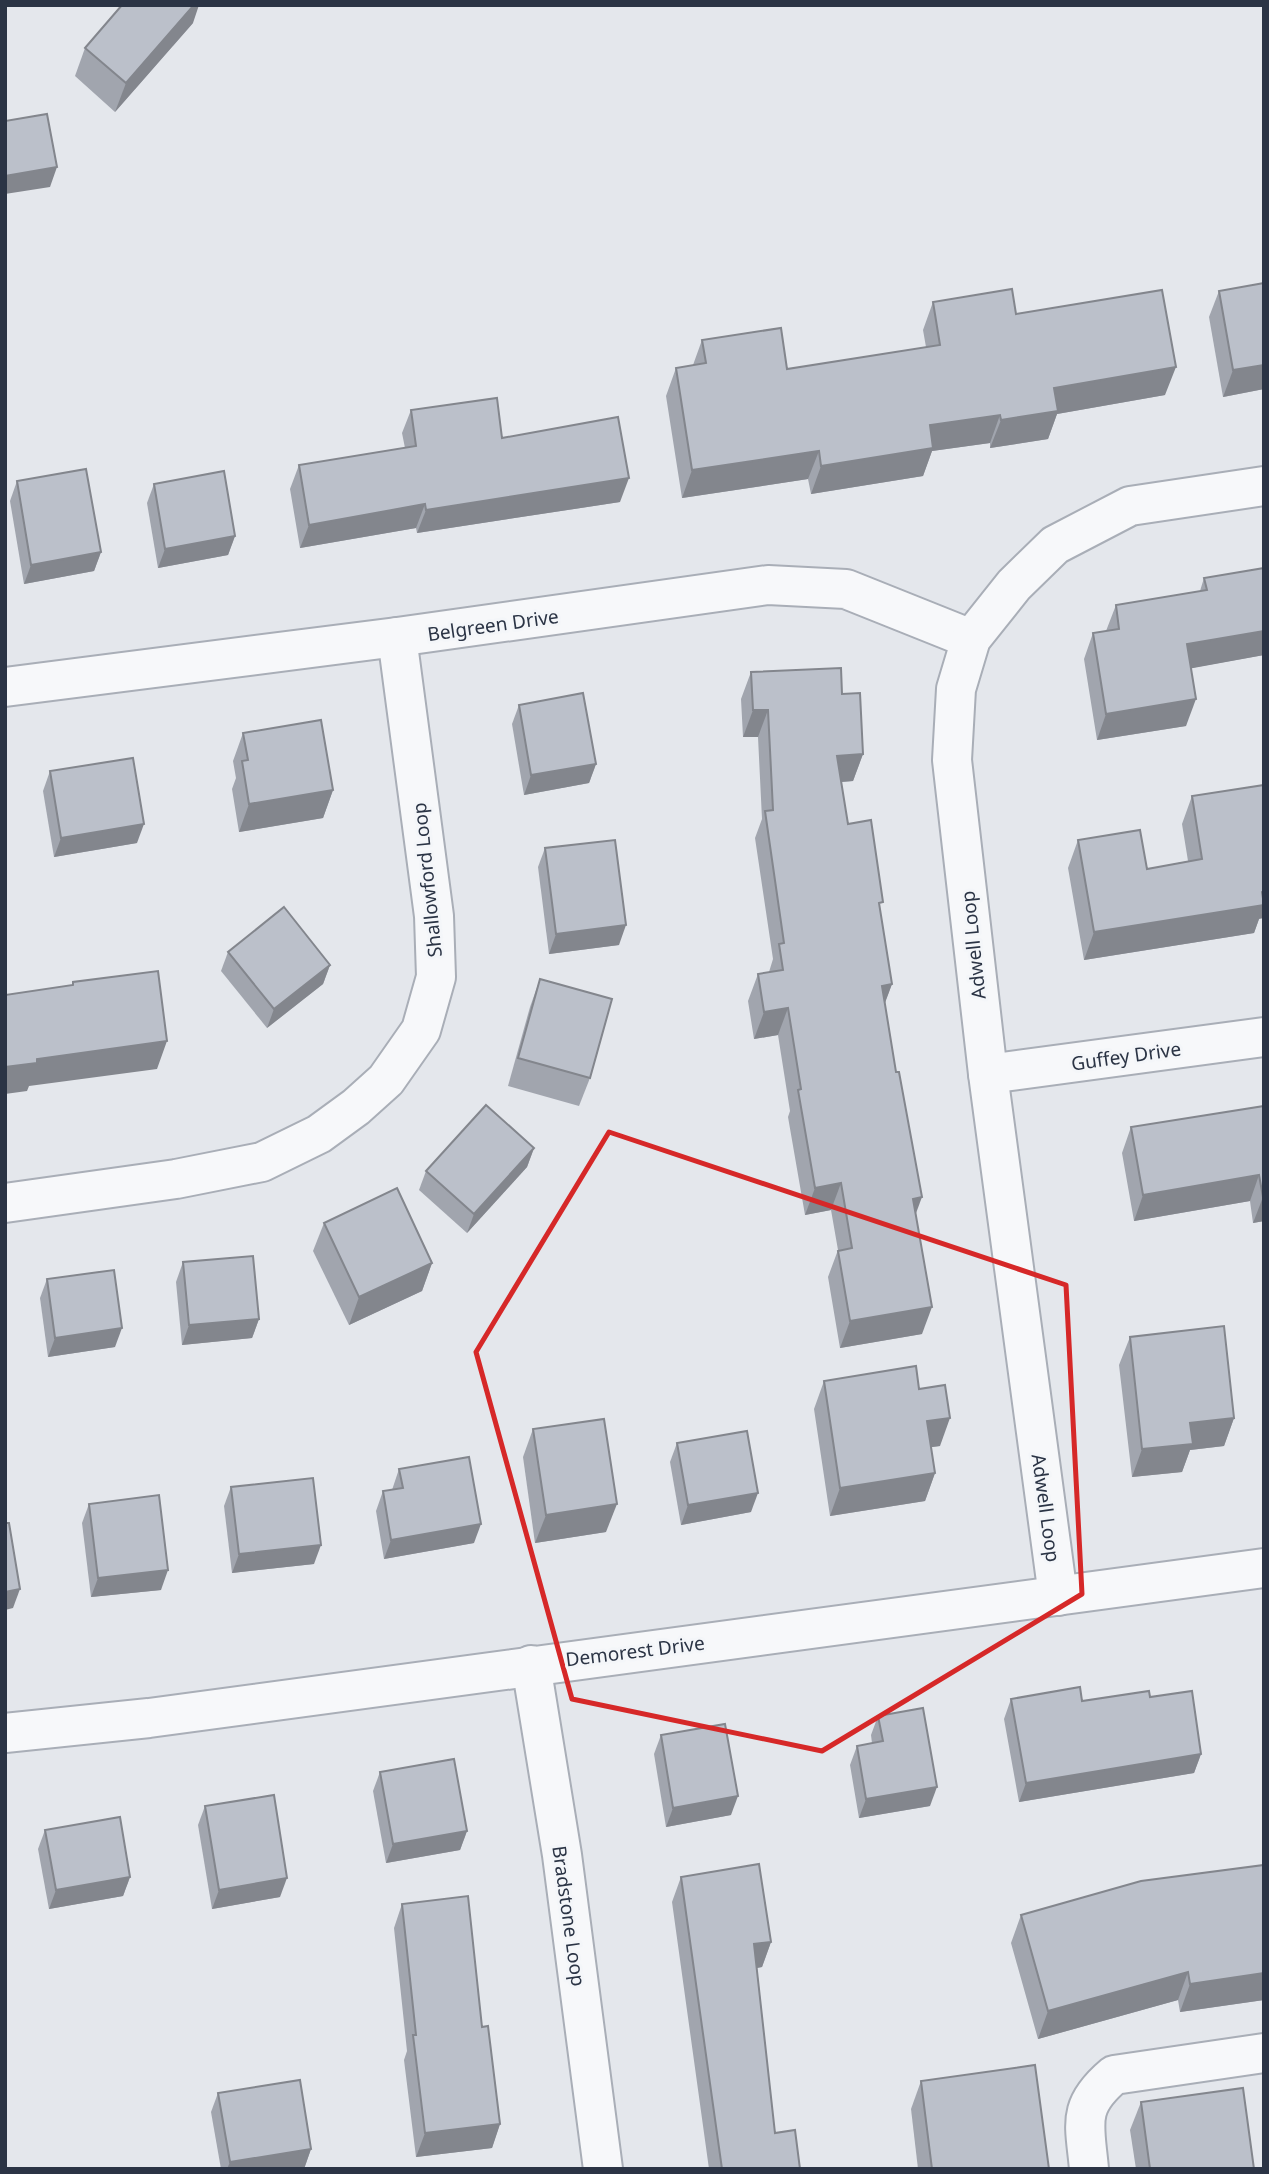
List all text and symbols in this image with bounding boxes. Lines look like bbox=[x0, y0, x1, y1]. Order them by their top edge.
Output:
street label: Belgreen Drive bbox=[426, 603, 560, 647]
street label: Shallowford Loop bbox=[406, 801, 448, 959]
street label: Adwell Loop bbox=[954, 890, 992, 1000]
street label: Guffey Drive bbox=[1069, 1035, 1183, 1077]
street label: Adwell Loop bbox=[1026, 1452, 1066, 1564]
street label: Demorest Drive bbox=[564, 1630, 706, 1672]
street label: Bradstone Loop bbox=[546, 1844, 592, 1988]

